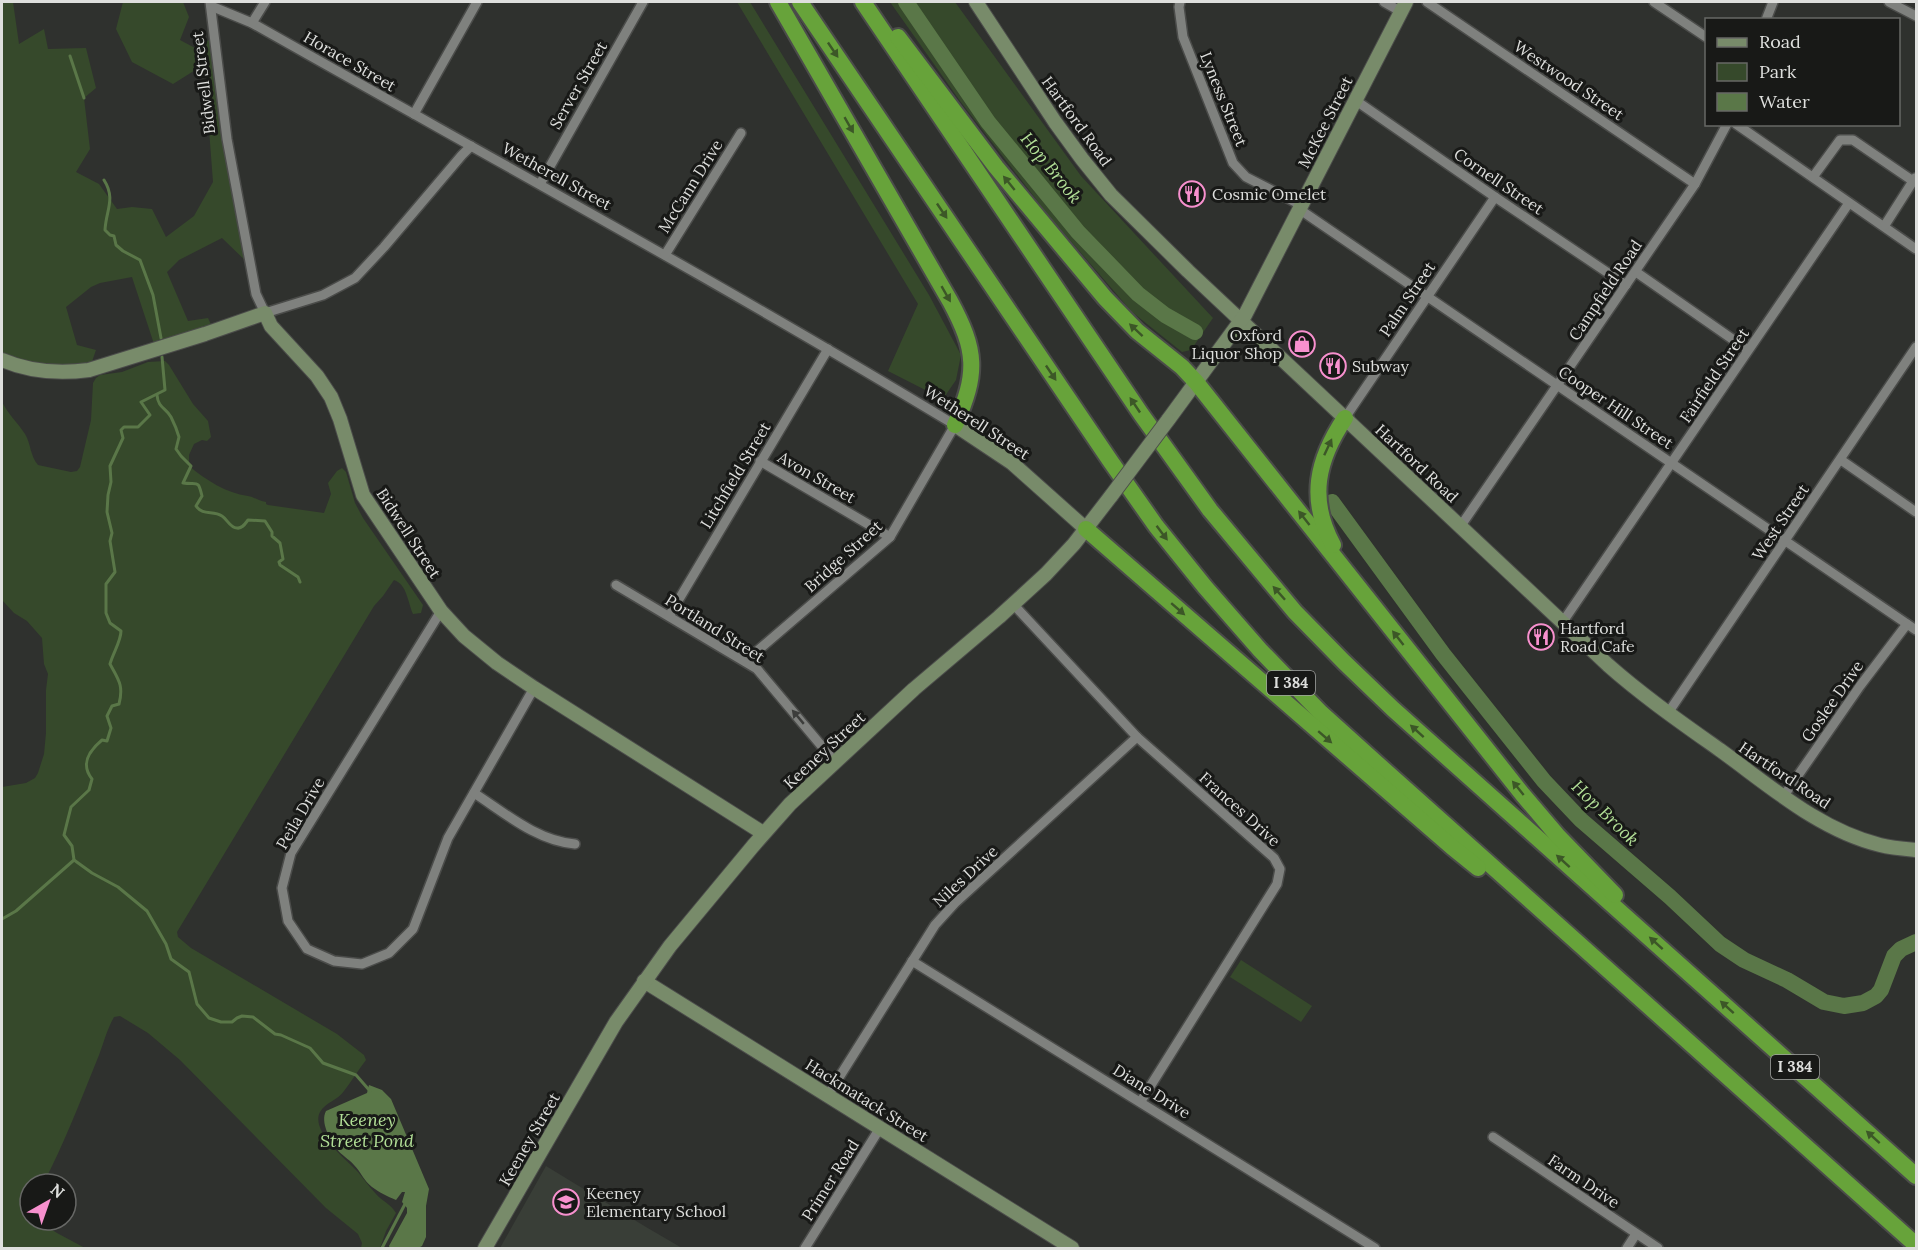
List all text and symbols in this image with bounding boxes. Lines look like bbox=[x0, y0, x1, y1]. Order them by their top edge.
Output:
legend bbox=[1705, 18, 1900, 126]
street label: Horace Street bbox=[300, 27, 400, 96]
street label: Bidwell Street bbox=[187, 30, 219, 136]
text: Road bbox=[1759, 30, 1801, 53]
street label: Westwood Street bbox=[1510, 36, 1628, 125]
street label: Server Street bbox=[545, 37, 612, 132]
one-way arrow bbox=[827, 41, 839, 57]
street label: Lyness Street bbox=[1196, 49, 1252, 150]
text: Park bbox=[1759, 60, 1797, 83]
street label: Hartford Road bbox=[1038, 72, 1117, 170]
street label: McKee Street bbox=[1293, 72, 1357, 171]
text: Water bbox=[1759, 90, 1810, 113]
one-way arrow bbox=[844, 117, 854, 134]
water label: Hop Brook bbox=[1016, 127, 1087, 208]
street label: McCann Drive bbox=[653, 135, 727, 236]
street label: Wetherell Street bbox=[499, 138, 616, 215]
street label: Cornell Street bbox=[1450, 144, 1548, 219]
one-way arrow bbox=[1002, 175, 1015, 191]
restaurant icon: Cosmic Omelet bbox=[1177, 179, 1207, 209]
place label: Cosmic Omelet bbox=[1212, 184, 1327, 204]
one-way arrow bbox=[936, 203, 948, 219]
street label: Campfield Road bbox=[1564, 236, 1646, 344]
street label: Palm Street bbox=[1375, 257, 1440, 340]
one-way arrow bbox=[941, 286, 951, 303]
one-way arrow bbox=[1129, 323, 1144, 337]
street label: Fairfield Street bbox=[1675, 323, 1753, 426]
place label: Oxford Liquor Shop bbox=[1191, 325, 1282, 363]
shop icon: Oxford Liquor Shop bbox=[1287, 329, 1317, 359]
restaurant icon: Subway bbox=[1318, 351, 1348, 381]
place label: Subway bbox=[1352, 356, 1410, 376]
street label: Cooper Hill Street bbox=[1555, 361, 1678, 453]
one-way arrow bbox=[1045, 365, 1056, 381]
street label: Wetherell Street bbox=[920, 380, 1034, 464]
one-way arrow bbox=[1129, 398, 1141, 414]
street label: Litchfield Street bbox=[695, 418, 775, 532]
street label: Hartford Road bbox=[1371, 419, 1463, 507]
one-way arrow bbox=[1324, 439, 1333, 456]
street label: Avon Street bbox=[774, 446, 860, 508]
street label: West Street bbox=[1747, 480, 1813, 564]
street label: Bidwell Street bbox=[372, 484, 446, 582]
one-way arrow bbox=[1297, 510, 1310, 526]
street label: Bridge Street bbox=[800, 515, 887, 596]
one-way arrow bbox=[1156, 526, 1168, 541]
one-way arrow bbox=[1272, 586, 1286, 601]
street label: Portland Street bbox=[662, 589, 769, 667]
one-way arrow bbox=[1170, 602, 1185, 616]
place label: Hartford Road Cafe bbox=[1560, 618, 1635, 656]
restaurant icon: Hartford Road Cafe bbox=[1526, 622, 1556, 652]
one-way arrow bbox=[1392, 630, 1405, 646]
street label: Goslee Drive bbox=[1797, 656, 1868, 746]
road number: I 384 bbox=[1267, 671, 1315, 695]
street label: Keeney Street bbox=[779, 707, 870, 793]
one-way arrow bbox=[791, 709, 804, 725]
one-way arrow bbox=[1410, 724, 1425, 738]
one-way arrow bbox=[1317, 730, 1332, 743]
street label: Hartford Road bbox=[1735, 737, 1835, 813]
street label: Frances Drive bbox=[1195, 767, 1285, 851]
street label: Peila Drive bbox=[271, 773, 329, 852]
water label: Hop Brook bbox=[1567, 775, 1644, 851]
one-way arrow bbox=[1511, 780, 1524, 796]
street label: Niles Drive bbox=[928, 841, 1002, 911]
one-way arrow bbox=[1556, 855, 1571, 868]
one-way arrow bbox=[1649, 937, 1664, 950]
one-way arrow bbox=[1720, 1001, 1735, 1014]
street label: Hackmatack Street bbox=[802, 1054, 933, 1146]
road number: I 384 bbox=[1771, 1055, 1819, 1079]
street label: Diane Drive bbox=[1110, 1059, 1195, 1123]
street label: Keeney Street bbox=[494, 1088, 564, 1189]
water label: Keeney Street Pond bbox=[320, 1108, 414, 1152]
one-way arrow bbox=[1866, 1131, 1881, 1144]
street label: Primer Road bbox=[797, 1135, 863, 1224]
street label: Farm Drive bbox=[1544, 1150, 1624, 1212]
north arrow bbox=[18, 1172, 78, 1232]
text: N bbox=[46, 1179, 69, 1202]
place label: Keeney Elementary School bbox=[586, 1183, 726, 1221]
school or university icon: Keeney Elementary School bbox=[551, 1187, 581, 1217]

